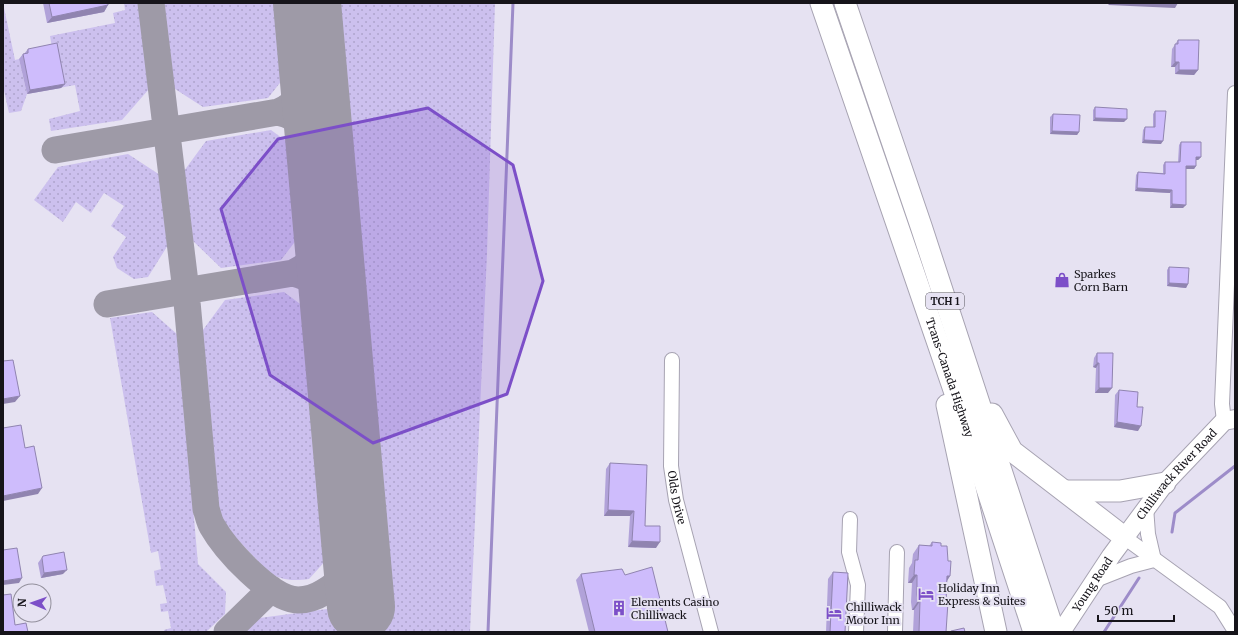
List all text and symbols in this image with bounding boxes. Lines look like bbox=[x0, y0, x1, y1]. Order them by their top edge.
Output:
place label: Sparkes Corn Barn bbox=[1074, 267, 1129, 294]
shop icon: Sparkes Corn Barn bbox=[1053, 271, 1071, 289]
road number: TCH 1 bbox=[926, 293, 964, 309]
street label: Trans-Canada Highway bbox=[923, 316, 977, 439]
street label: Chilliwack River Road bbox=[1133, 426, 1220, 522]
street label: Olds Drive bbox=[665, 470, 689, 526]
street label: Young Road bbox=[1069, 554, 1116, 615]
place label: Holiday Inn Express & Suites bbox=[938, 581, 1025, 608]
north arrow bbox=[12, 583, 52, 623]
hotel icon: Holiday Inn Express & Suites bbox=[917, 585, 935, 603]
place label: Elements Casino Chilliwack bbox=[631, 595, 720, 622]
scale bar bbox=[1098, 597, 1174, 623]
text: N bbox=[15, 598, 29, 607]
building icon: Elements Casino Chilliwack bbox=[610, 599, 628, 617]
place label: Chilliwack Motor Inn bbox=[846, 600, 902, 627]
text: 50 m bbox=[1104, 603, 1133, 618]
hotel icon: Chilliwack Motor Inn bbox=[825, 604, 843, 622]

